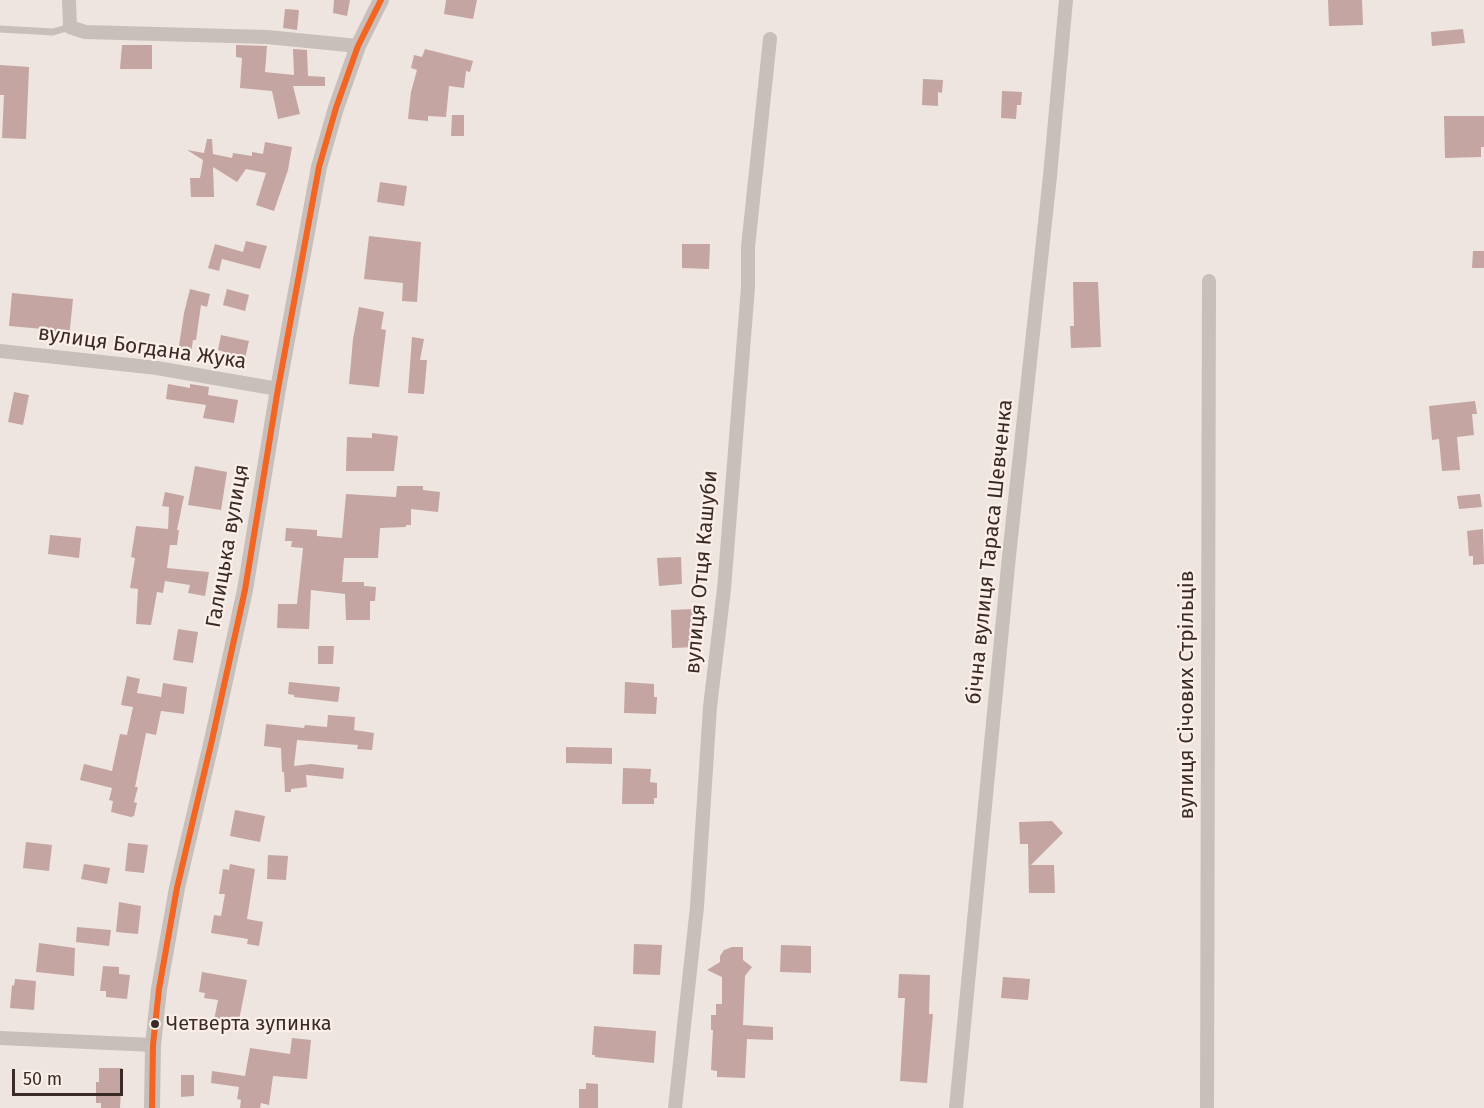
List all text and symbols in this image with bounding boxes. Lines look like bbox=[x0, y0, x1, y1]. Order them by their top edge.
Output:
street label: вулиця Богдана Жука bbox=[36, 321, 248, 375]
street label: бічна вулиця Тараса Шевченка bbox=[961, 398, 1019, 706]
street label: Галицька вулиця bbox=[201, 462, 255, 630]
street label: вулиця Отця Кашуби bbox=[681, 469, 723, 675]
street label: вулиця Січових Стрільців bbox=[1174, 570, 1200, 820]
place label: Четверта зупинка bbox=[166, 1012, 332, 1036]
marker: Четверта зупинка bbox=[149, 1018, 161, 1030]
scale bar bbox=[15, 1057, 126, 1095]
text: 50 m bbox=[23, 1068, 62, 1090]

